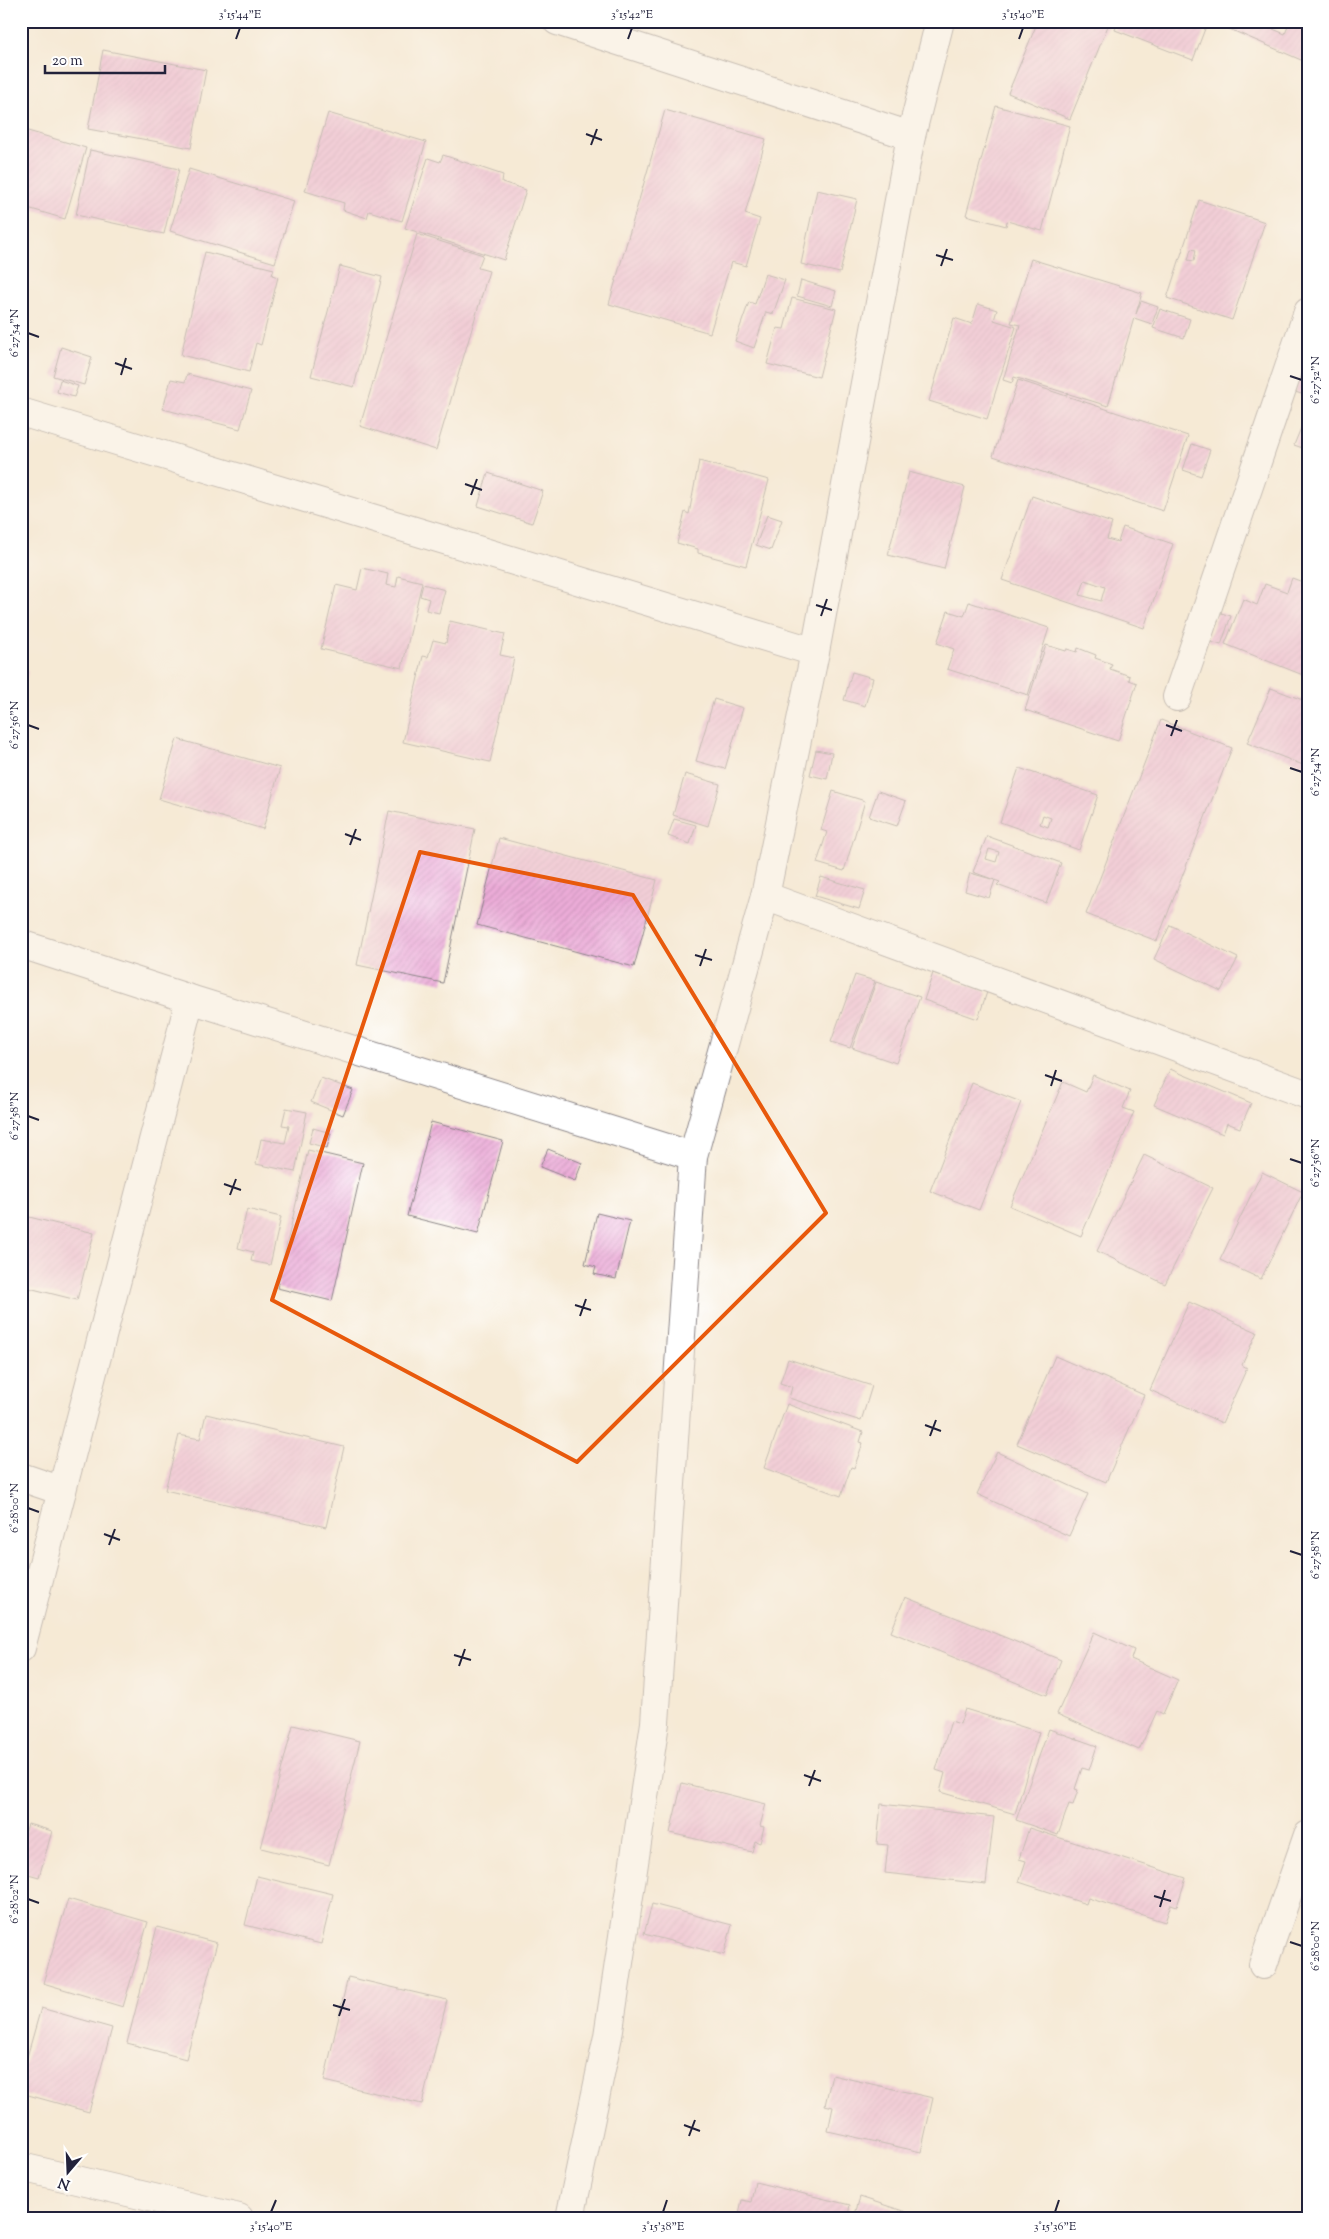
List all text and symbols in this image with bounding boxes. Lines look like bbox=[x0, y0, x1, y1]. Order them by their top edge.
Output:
text: 3°15'44"E bbox=[219, 6, 262, 24]
text: 3°15'42"E bbox=[611, 6, 654, 24]
text: 3°15'40"E bbox=[1002, 6, 1045, 24]
scale bar bbox=[45, 42, 165, 74]
text: 20 m bbox=[52, 51, 83, 72]
text: 6°27'54"N bbox=[6, 308, 24, 357]
text: 6°27'52"N bbox=[1307, 356, 1325, 404]
text: 6°27'56"N bbox=[6, 700, 24, 749]
text: 6°27'54"N bbox=[1307, 747, 1325, 796]
text: 6°27'58"N bbox=[6, 1091, 24, 1140]
text: 6°27'56"N bbox=[1307, 1138, 1325, 1187]
text: 6°28'00"N bbox=[6, 1483, 24, 1533]
text: 6°27'58"N bbox=[1307, 1530, 1325, 1579]
text: 6°28'02"N bbox=[6, 1874, 24, 1924]
text: 6°28'00"N bbox=[1307, 1921, 1325, 1971]
north arrow bbox=[42, 2146, 92, 2196]
text: N bbox=[56, 2171, 73, 2194]
text: 3°15'40"E bbox=[250, 2218, 293, 2236]
text: 3°15'38"E bbox=[642, 2218, 685, 2236]
text: 3°15'36"E bbox=[1034, 2218, 1077, 2236]

